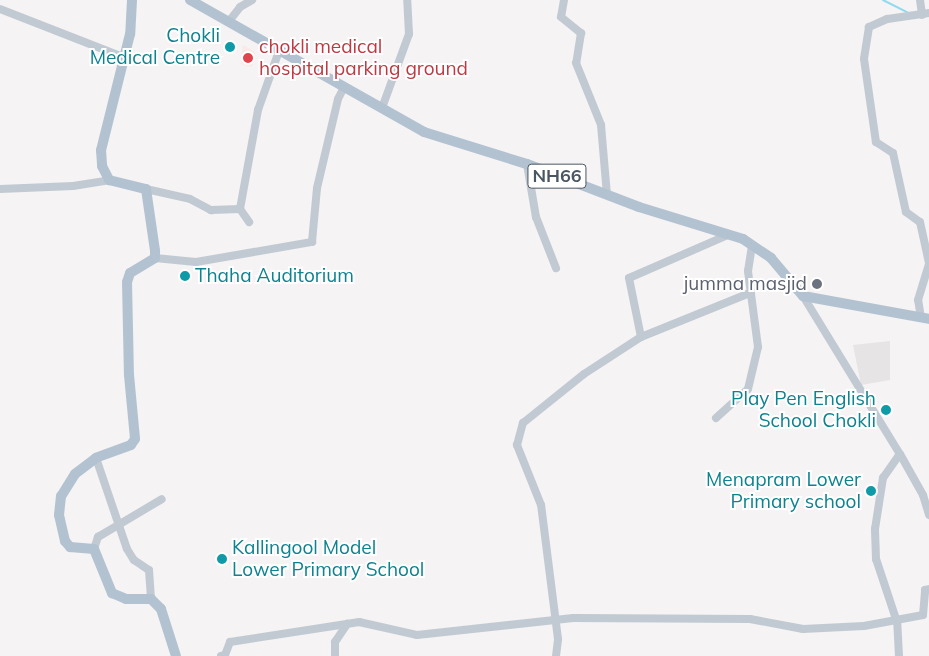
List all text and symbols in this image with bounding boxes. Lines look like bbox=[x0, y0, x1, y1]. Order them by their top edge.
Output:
place label: Chokli Medical Centre bbox=[90, 25, 220, 69]
place label: chokli medical hospital parking ground bbox=[259, 36, 468, 80]
marker: Chokli Medical Centre bbox=[224, 41, 236, 53]
marker: chokli medical hospital parking ground bbox=[241, 51, 255, 65]
road number: NH66 bbox=[527, 160, 587, 192]
place label: Thaha Auditorium bbox=[195, 265, 354, 287]
marker: Thaha Auditorium bbox=[179, 270, 191, 282]
place label: jumma masjid bbox=[684, 273, 807, 295]
marker: jumma masjid bbox=[811, 278, 823, 290]
place label: Play Pen English School Chokli bbox=[731, 388, 876, 432]
marker: Play Pen English School Chokli bbox=[880, 404, 892, 416]
place label: Menapram Lower Primary school bbox=[706, 469, 861, 513]
marker: Menapram Lower Primary school bbox=[865, 485, 877, 497]
place label: Kallingool Model Lower Primary School bbox=[232, 537, 424, 581]
marker: Kallingool Model Lower Primary School bbox=[216, 553, 228, 565]

